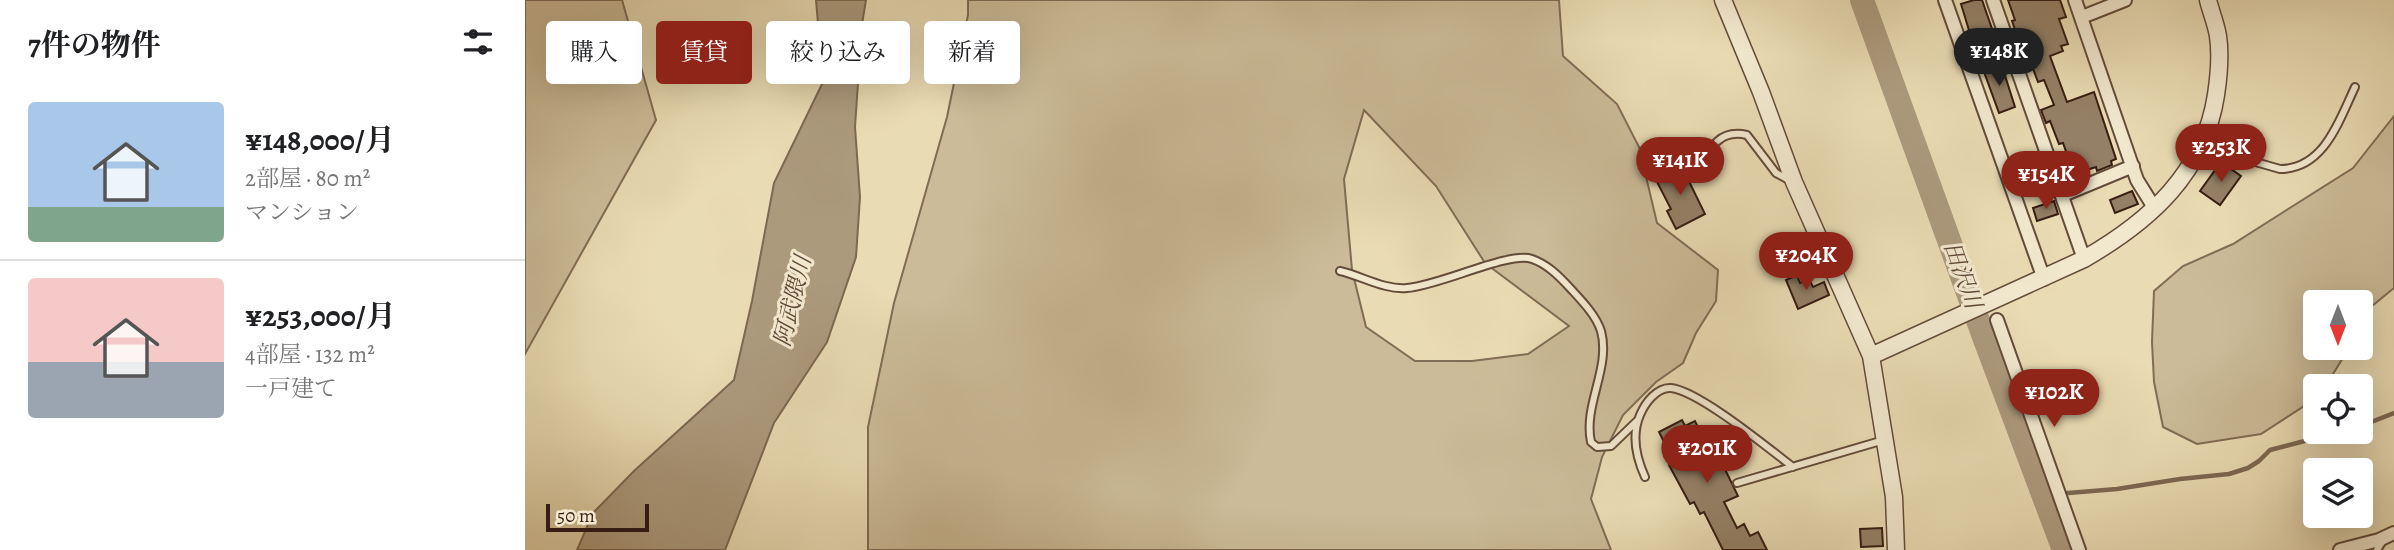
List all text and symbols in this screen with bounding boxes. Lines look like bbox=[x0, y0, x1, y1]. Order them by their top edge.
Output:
chip: 購入 bbox=[546, 21, 642, 84]
chip: 賃貸 bbox=[656, 21, 752, 84]
chip: 絞り込み bbox=[766, 21, 910, 84]
chip: 新着 bbox=[924, 21, 1020, 84]
icon: filters bbox=[459, 23, 497, 61]
text: 7件の物件 bbox=[28, 25, 161, 65]
pin: ¥148K bbox=[1950, 28, 2048, 88]
text: ¥148K bbox=[1970, 35, 2028, 66]
text: ¥148,000/月 bbox=[245, 120, 395, 160]
pin: ¥253K bbox=[2172, 124, 2270, 184]
icon: home bbox=[84, 130, 168, 214]
text: ¥253K bbox=[2191, 131, 2251, 162]
pin: ¥141K bbox=[1631, 138, 1729, 197]
text: ¥141K bbox=[1652, 144, 1708, 175]
pin: ¥154K bbox=[1997, 152, 2095, 211]
text: ¥154K bbox=[2017, 158, 2075, 189]
text: 2部屋 · 80 m² bbox=[245, 163, 370, 194]
text: マンション bbox=[245, 197, 359, 228]
pin: ¥204K bbox=[1757, 232, 1855, 292]
water label: 田沢川 bbox=[1936, 237, 1990, 316]
text: ¥204K bbox=[1775, 239, 1837, 270]
water label: 阿武隈川 bbox=[766, 250, 819, 350]
north arrow bbox=[2303, 290, 2373, 360]
map controls bbox=[2303, 290, 2373, 528]
text: ¥253,000/月 bbox=[245, 296, 396, 336]
icon: home bbox=[84, 306, 168, 390]
text: 4部屋 · 132 m² bbox=[245, 339, 375, 370]
pin: ¥102K bbox=[2005, 370, 2103, 429]
text: 一戸建て bbox=[245, 373, 337, 404]
button: locate bbox=[2303, 374, 2373, 444]
text: ¥102K bbox=[2024, 376, 2084, 407]
pin: ¥201K bbox=[1658, 426, 1756, 485]
text: ¥201K bbox=[1677, 432, 1737, 463]
button: layers bbox=[2303, 458, 2373, 528]
scale bar bbox=[546, 501, 649, 533]
text: 50 m bbox=[557, 503, 595, 529]

